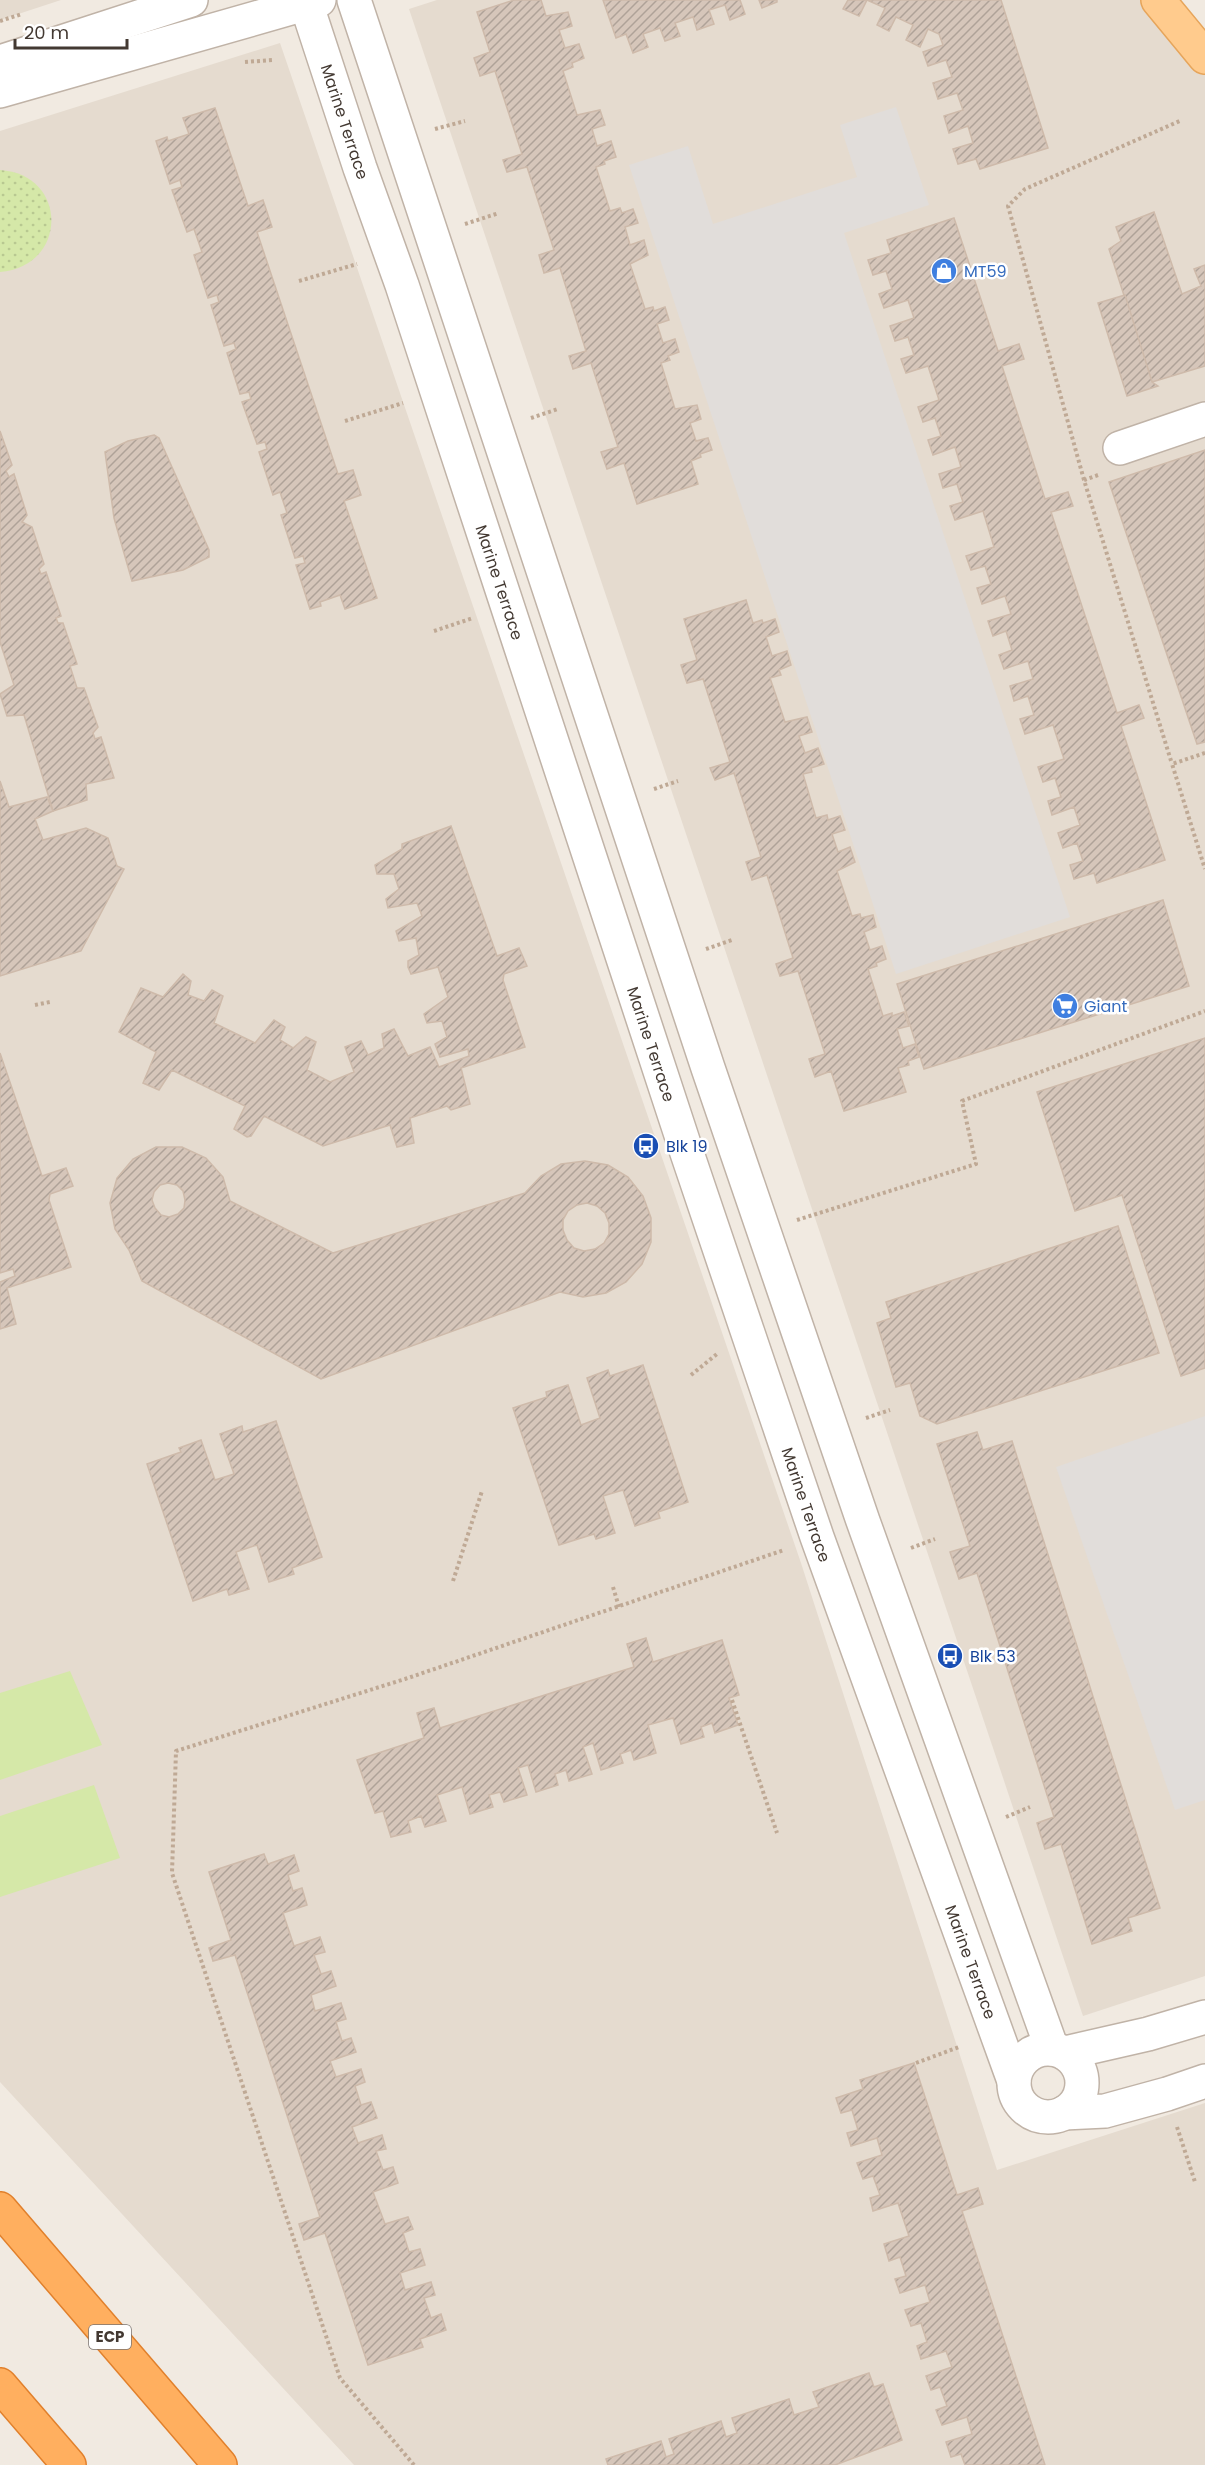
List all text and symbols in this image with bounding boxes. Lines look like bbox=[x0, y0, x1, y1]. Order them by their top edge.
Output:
scale bar bbox=[15, 12, 128, 50]
text: 20 m bbox=[24, 20, 69, 45]
street label: Marine Terrace bbox=[315, 61, 374, 183]
shop icon: MT59 bbox=[929, 256, 959, 286]
place label: MT59 bbox=[964, 260, 1007, 283]
street label: Marine Terrace bbox=[470, 522, 529, 643]
street label: Marine Terrace bbox=[621, 984, 680, 1105]
supermarket icon: Giant bbox=[1050, 991, 1080, 1021]
place label: Giant bbox=[1084, 995, 1127, 1018]
bus stop icon: Blk 19 bbox=[631, 1131, 661, 1161]
place label: Blk 19 bbox=[666, 1135, 707, 1158]
street label: Marine Terrace bbox=[775, 1444, 836, 1566]
bus stop icon: Blk 53 bbox=[935, 1641, 965, 1671]
place label: Blk 53 bbox=[970, 1645, 1016, 1668]
street label: Marine Terrace bbox=[939, 1902, 1002, 2022]
road number: ECP bbox=[89, 2325, 131, 2349]

